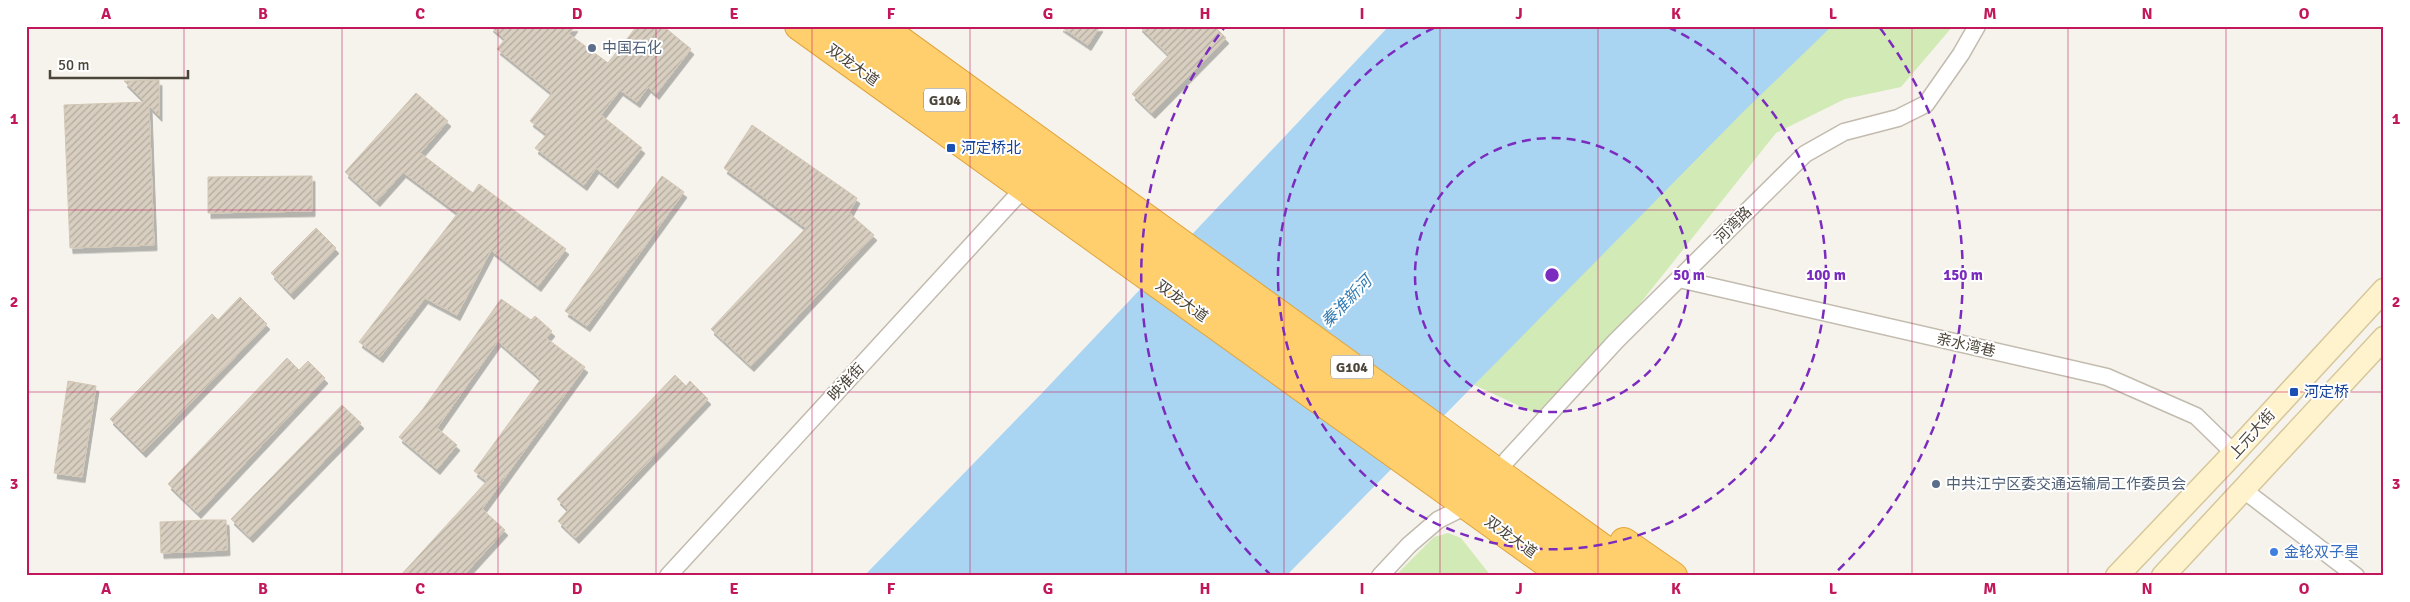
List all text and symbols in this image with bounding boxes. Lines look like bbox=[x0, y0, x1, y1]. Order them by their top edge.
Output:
text: A bbox=[101, 4, 112, 24]
text: B bbox=[258, 4, 268, 24]
text: C bbox=[415, 4, 425, 24]
text: D bbox=[572, 4, 583, 24]
text: E bbox=[729, 4, 739, 24]
text: F bbox=[887, 4, 896, 24]
text: G bbox=[1043, 4, 1053, 24]
text: H bbox=[1200, 4, 1210, 24]
text: I bbox=[1359, 4, 1365, 24]
text: J bbox=[1515, 4, 1523, 24]
text: K bbox=[1671, 4, 1681, 24]
text: L bbox=[1829, 4, 1838, 24]
text: M bbox=[1983, 4, 1997, 24]
text: N bbox=[2141, 4, 2153, 24]
text: O bbox=[2299, 4, 2310, 24]
place label: 中国石化 bbox=[602, 39, 662, 57]
street label: 双龙大道 bbox=[823, 40, 883, 90]
marker: 中国石化 bbox=[586, 42, 598, 54]
scale bar bbox=[50, 48, 188, 80]
text: 50 m bbox=[58, 56, 89, 74]
road number: G104 bbox=[924, 88, 966, 112]
text: 1 bbox=[10, 109, 19, 129]
text: 1 bbox=[2392, 109, 2401, 129]
place label: 河定桥北 bbox=[961, 139, 1021, 157]
marker: 河定桥北 bbox=[945, 142, 957, 154]
street label: 河湾路 bbox=[1711, 203, 1755, 247]
centre of rings bbox=[1543, 266, 1561, 284]
text: 50 m bbox=[1673, 266, 1705, 284]
text: 100 m bbox=[1806, 266, 1846, 284]
text: 150 m bbox=[1943, 266, 1983, 284]
water label: 秦淮新河 bbox=[1317, 270, 1378, 332]
street label: 双龙大道 bbox=[1152, 276, 1212, 326]
text: 2 bbox=[10, 292, 18, 312]
text: 2 bbox=[2392, 292, 2400, 312]
street label: 亲水湾巷 bbox=[1935, 329, 1997, 361]
road number: G104 bbox=[1331, 356, 1373, 378]
street label: 映淮街 bbox=[824, 359, 868, 405]
place label: 河定桥 bbox=[2304, 383, 2349, 401]
marker: 河定桥 bbox=[2288, 386, 2300, 398]
street label: 上元大街 bbox=[2225, 406, 2279, 462]
text: 3 bbox=[10, 474, 18, 494]
text: 3 bbox=[2392, 474, 2400, 494]
place label: 中共江宁区委交通运输局工作委员会 bbox=[1946, 475, 2186, 493]
marker: 中共江宁区委交通运输局工作委员会 bbox=[1930, 478, 1942, 490]
street label: 双龙大道 bbox=[1481, 512, 1541, 562]
place label: 金轮双子星 bbox=[2284, 543, 2359, 561]
marker: 金轮双子星 bbox=[2268, 546, 2280, 558]
text: A bbox=[101, 579, 112, 599]
text: B bbox=[258, 579, 268, 599]
text: C bbox=[415, 579, 425, 599]
text: D bbox=[572, 579, 583, 599]
text: E bbox=[729, 579, 739, 599]
text: F bbox=[887, 579, 896, 599]
text: G bbox=[1043, 579, 1053, 599]
text: H bbox=[1200, 579, 1210, 599]
text: I bbox=[1359, 579, 1365, 599]
text: J bbox=[1515, 579, 1523, 599]
text: K bbox=[1671, 579, 1681, 599]
text: L bbox=[1829, 579, 1838, 599]
text: M bbox=[1983, 579, 1997, 599]
text: N bbox=[2141, 579, 2153, 599]
text: O bbox=[2299, 579, 2310, 599]

